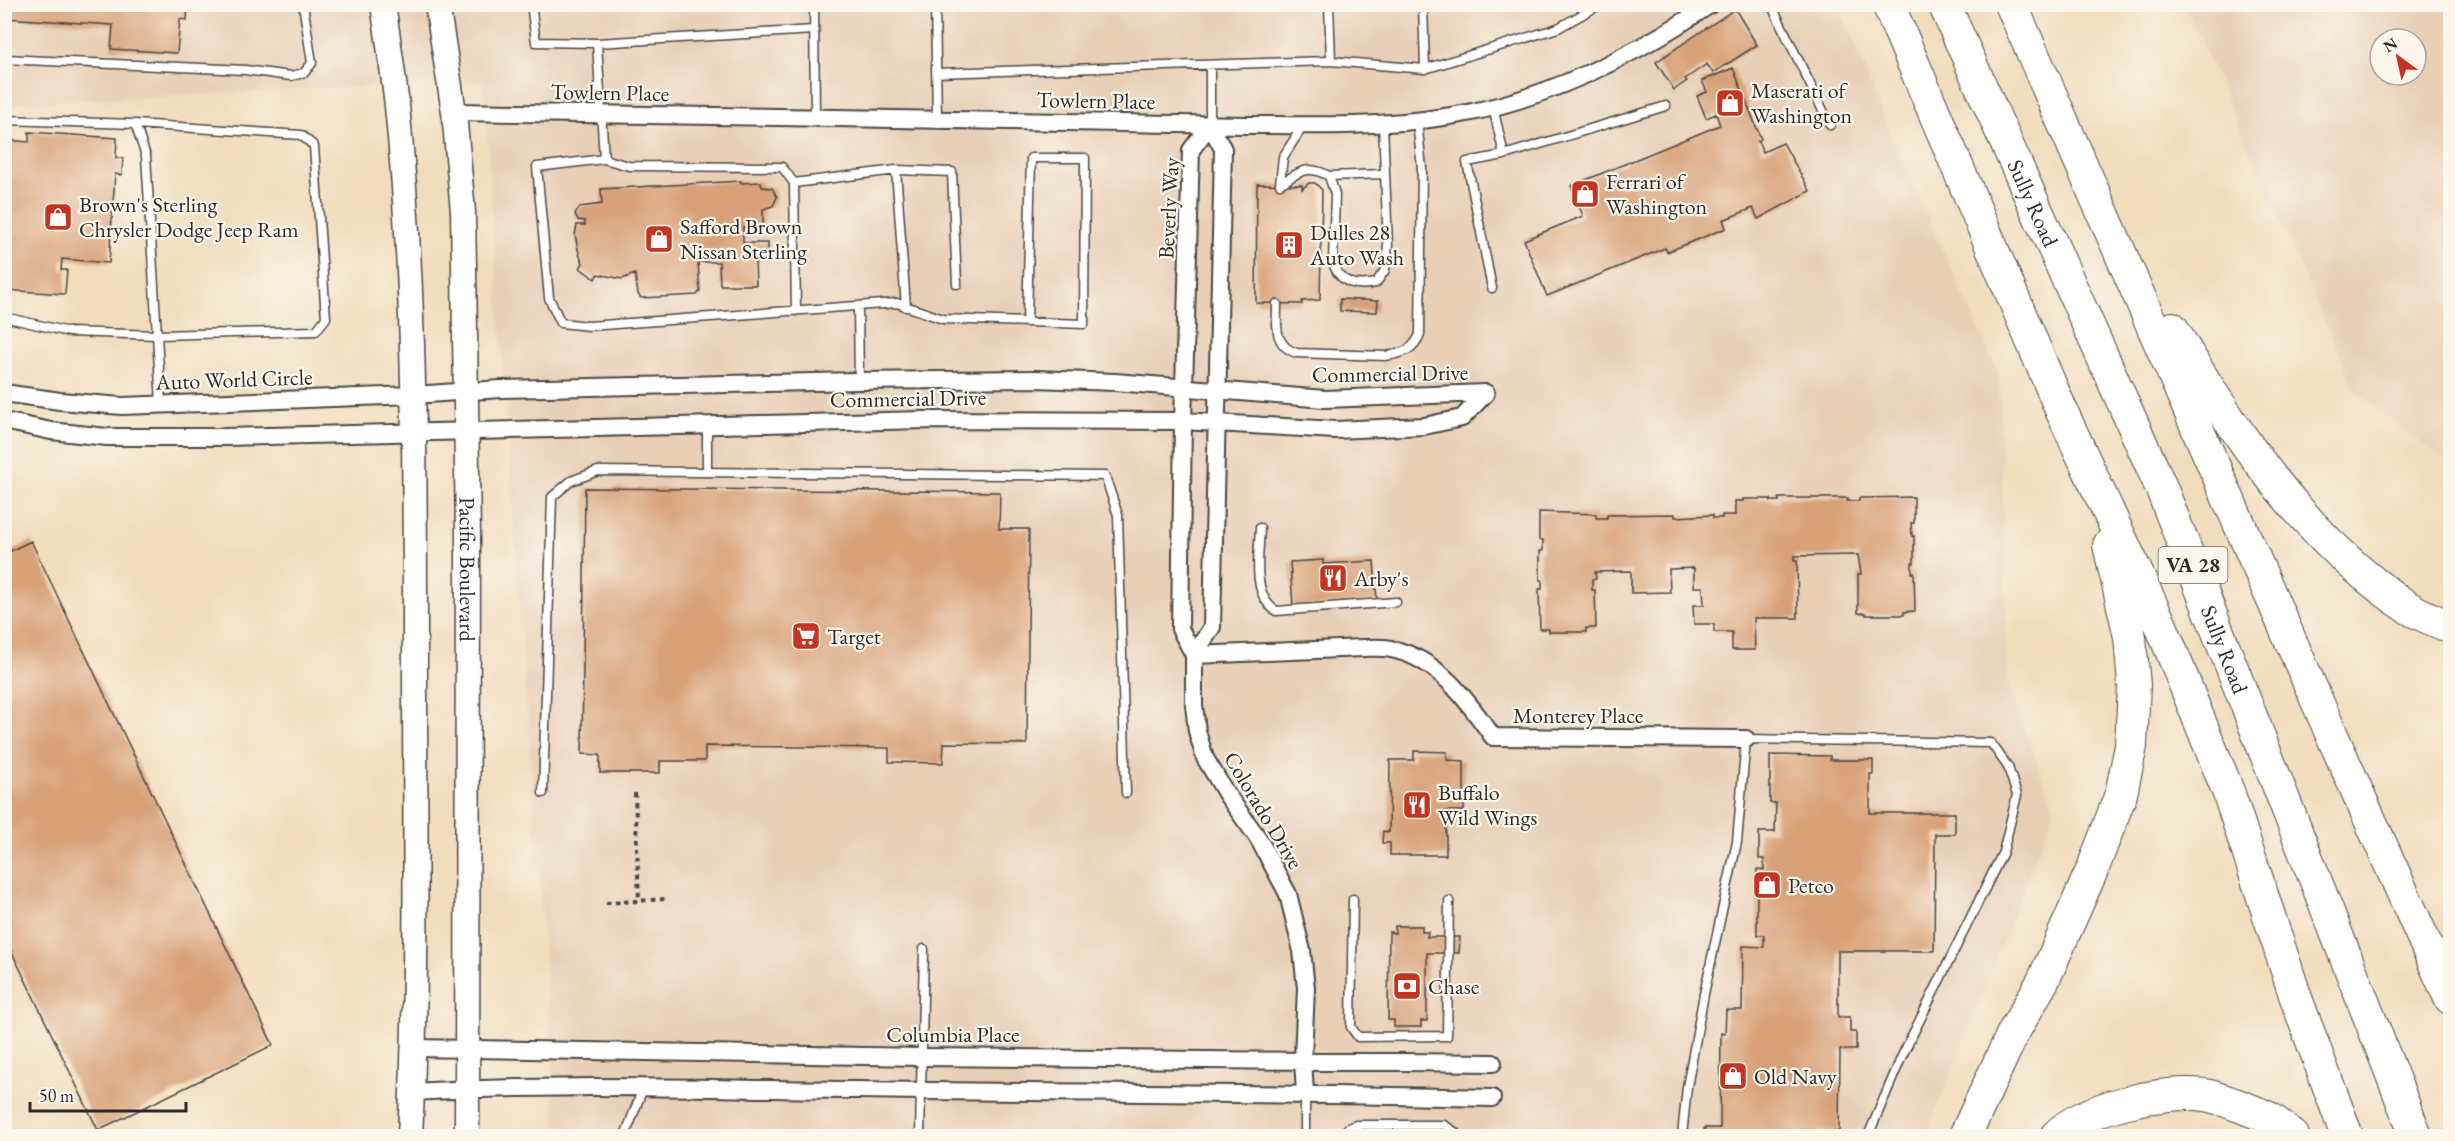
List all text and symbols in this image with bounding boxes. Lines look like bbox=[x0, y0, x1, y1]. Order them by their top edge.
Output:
north arrow bbox=[2368, 27, 2428, 87]
text: N bbox=[2379, 32, 2401, 57]
place label: Maserati of Washington bbox=[1751, 76, 1853, 130]
street label: Towlern Place bbox=[550, 77, 670, 108]
street label: Towlern Place bbox=[1036, 85, 1156, 116]
shop icon: Maserati of Washington bbox=[1714, 87, 1746, 119]
street label: Sully Road bbox=[2001, 155, 2065, 252]
street label: Beverly Way bbox=[1151, 156, 1186, 260]
place label: Ferrari of Washington bbox=[1606, 167, 1708, 221]
shop icon: Ferrari of Washington bbox=[1569, 178, 1601, 210]
place label: Brown's Sterling Chrysler Dodge Jeep Ram bbox=[79, 190, 299, 244]
shop icon: Brown's Sterling Chrysler Dodge Jeep Ram bbox=[42, 201, 74, 233]
place label: Safford Brown Nissan Sterling bbox=[680, 212, 807, 266]
place label: Dulles 28 Auto Wash bbox=[1309, 218, 1404, 272]
shop icon: Safford Brown Nissan Sterling bbox=[643, 223, 675, 255]
building icon: Dulles 28 Auto Wash bbox=[1273, 229, 1305, 261]
street label: Commercial Drive bbox=[1312, 358, 1469, 389]
street label: Auto World Circle bbox=[154, 362, 313, 397]
street label: Commercial Drive bbox=[830, 383, 987, 414]
street label: Pacific Boulevard bbox=[452, 497, 482, 643]
road number: VA 28 bbox=[2158, 547, 2228, 583]
restaurant icon: Arby's bbox=[1317, 562, 1349, 594]
place label: Arby's bbox=[1353, 564, 1409, 593]
street label: Sully Road bbox=[2194, 601, 2255, 699]
supermarket icon: Target bbox=[790, 620, 822, 652]
place label: Target bbox=[827, 622, 881, 651]
street label: Monterey Place bbox=[1513, 701, 1644, 730]
street label: Colorado Drive bbox=[1217, 746, 1310, 875]
place label: Buffalo Wild Wings bbox=[1438, 778, 1537, 832]
restaurant icon: Buffalo Wild Wings bbox=[1401, 789, 1433, 821]
shop icon: Petco bbox=[1751, 869, 1783, 901]
place label: Petco bbox=[1788, 871, 1834, 900]
bank icon: Chase bbox=[1391, 970, 1423, 1002]
place label: Chase bbox=[1428, 972, 1480, 1001]
street label: Columbia Place bbox=[886, 1020, 1020, 1049]
shop icon: Old Navy bbox=[1717, 1060, 1749, 1092]
place label: Old Navy bbox=[1754, 1062, 1837, 1091]
scale bar bbox=[30, 1075, 186, 1113]
text: 50 m bbox=[39, 1084, 74, 1107]

